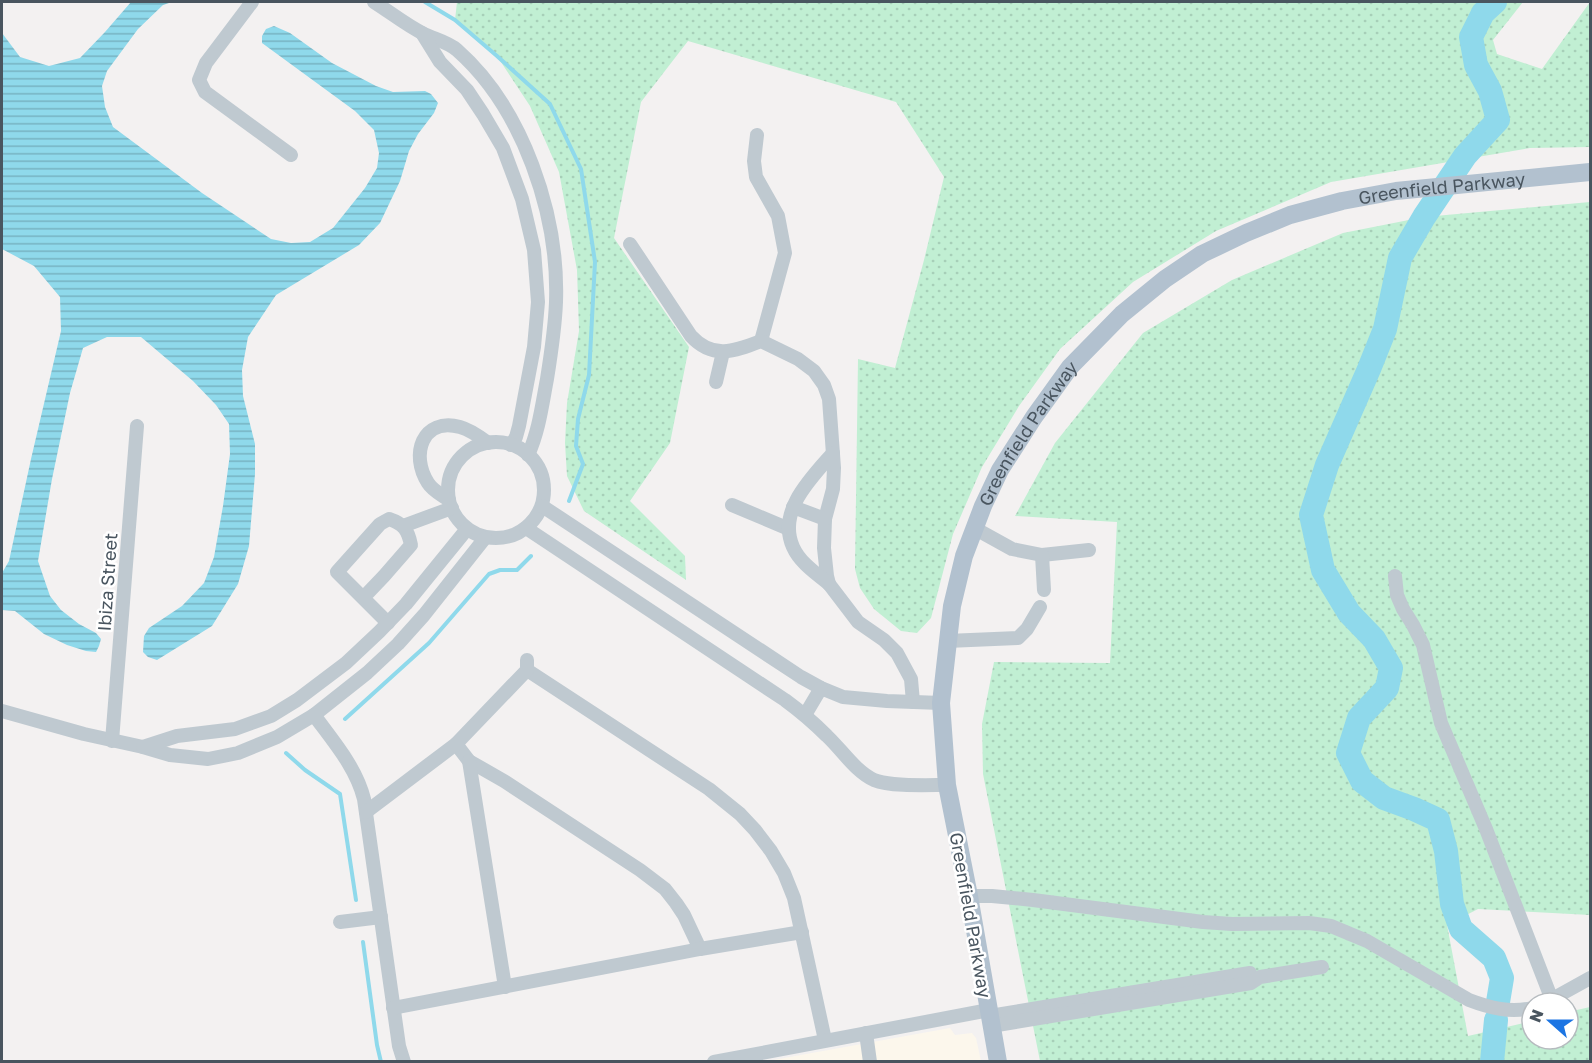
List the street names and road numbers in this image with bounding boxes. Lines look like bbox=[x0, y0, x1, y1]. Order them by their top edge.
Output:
street label: Greenfield Parkway bbox=[1356, 167, 1526, 209]
street label: Greenfield Parkway bbox=[974, 356, 1081, 509]
street label: Ibiza Street bbox=[93, 532, 121, 632]
street label: Greenfield Parkway bbox=[946, 830, 996, 1000]

